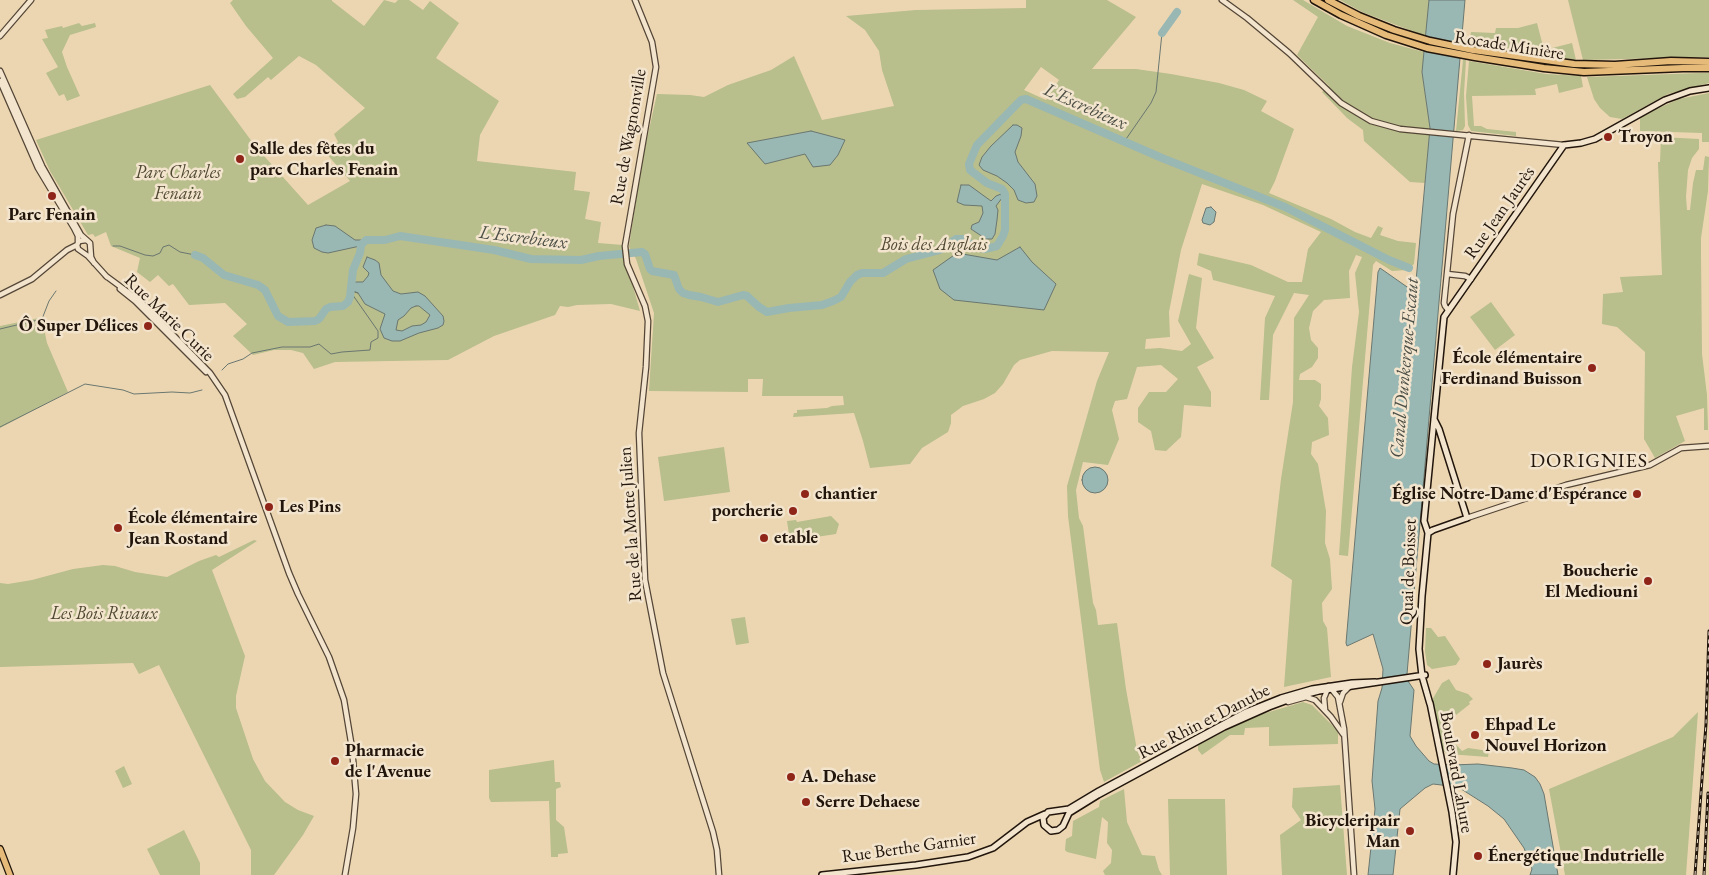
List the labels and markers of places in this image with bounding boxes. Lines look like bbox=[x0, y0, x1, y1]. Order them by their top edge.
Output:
place label: Troyon bbox=[1618, 126, 1673, 148]
marker: Troyon bbox=[1602, 131, 1614, 143]
place label: Salle des fêtes du parc Charles Fenain bbox=[250, 138, 398, 180]
marker: Salle des fêtes du parc Charles Fenain bbox=[234, 153, 246, 165]
marker: Parc Fenain bbox=[46, 190, 58, 202]
place label: Parc Fenain bbox=[8, 204, 96, 226]
place label: Ô Super Délices bbox=[19, 315, 138, 337]
marker: Ô Super Délices bbox=[142, 320, 154, 332]
place label: École élémentaire Ferdinand Buisson bbox=[1442, 347, 1582, 389]
marker: École élémentaire Ferdinand Buisson bbox=[1586, 362, 1598, 374]
place label: chantier bbox=[815, 483, 877, 505]
place label: Église Notre-Dame d'Espérance bbox=[1392, 483, 1627, 505]
marker: chantier bbox=[799, 488, 811, 500]
marker: Église Notre-Dame d'Espérance bbox=[1631, 488, 1643, 500]
place label: Les Pins bbox=[279, 496, 341, 518]
place label: porcherie bbox=[712, 500, 783, 522]
marker: Les Pins bbox=[263, 501, 275, 513]
marker: porcherie bbox=[787, 505, 799, 517]
place label: École élémentaire Jean Rostand bbox=[128, 507, 257, 550]
marker: École élémentaire Jean Rostand bbox=[112, 522, 124, 534]
place label: etable bbox=[774, 527, 818, 549]
marker: etable bbox=[758, 532, 770, 544]
place label: Boucherie El Mediouni bbox=[1545, 560, 1638, 602]
marker: Boucherie El Mediouni bbox=[1642, 575, 1654, 587]
place label: Jaurès bbox=[1497, 653, 1542, 675]
marker: Jaurès bbox=[1481, 658, 1493, 670]
place label: Ehpad Le Nouvel Horizon bbox=[1485, 714, 1607, 756]
marker: Ehpad Le Nouvel Horizon bbox=[1469, 729, 1481, 741]
place label: Pharmacie de l'Avenue bbox=[345, 740, 431, 782]
marker: Pharmacie de l'Avenue bbox=[329, 755, 341, 767]
place label: A. Dehase bbox=[801, 766, 876, 788]
marker: A. Dehase bbox=[785, 771, 797, 783]
place label: Serre Dehaese bbox=[816, 791, 920, 813]
marker: Serre Dehaese bbox=[800, 796, 812, 808]
place label: Bicycleripair Man bbox=[1305, 810, 1400, 852]
marker: Bicycleripair Man bbox=[1404, 825, 1416, 837]
place label: Énergétique Indutrielle bbox=[1488, 845, 1664, 867]
marker: Énergétique Indutrielle bbox=[1472, 850, 1484, 862]

